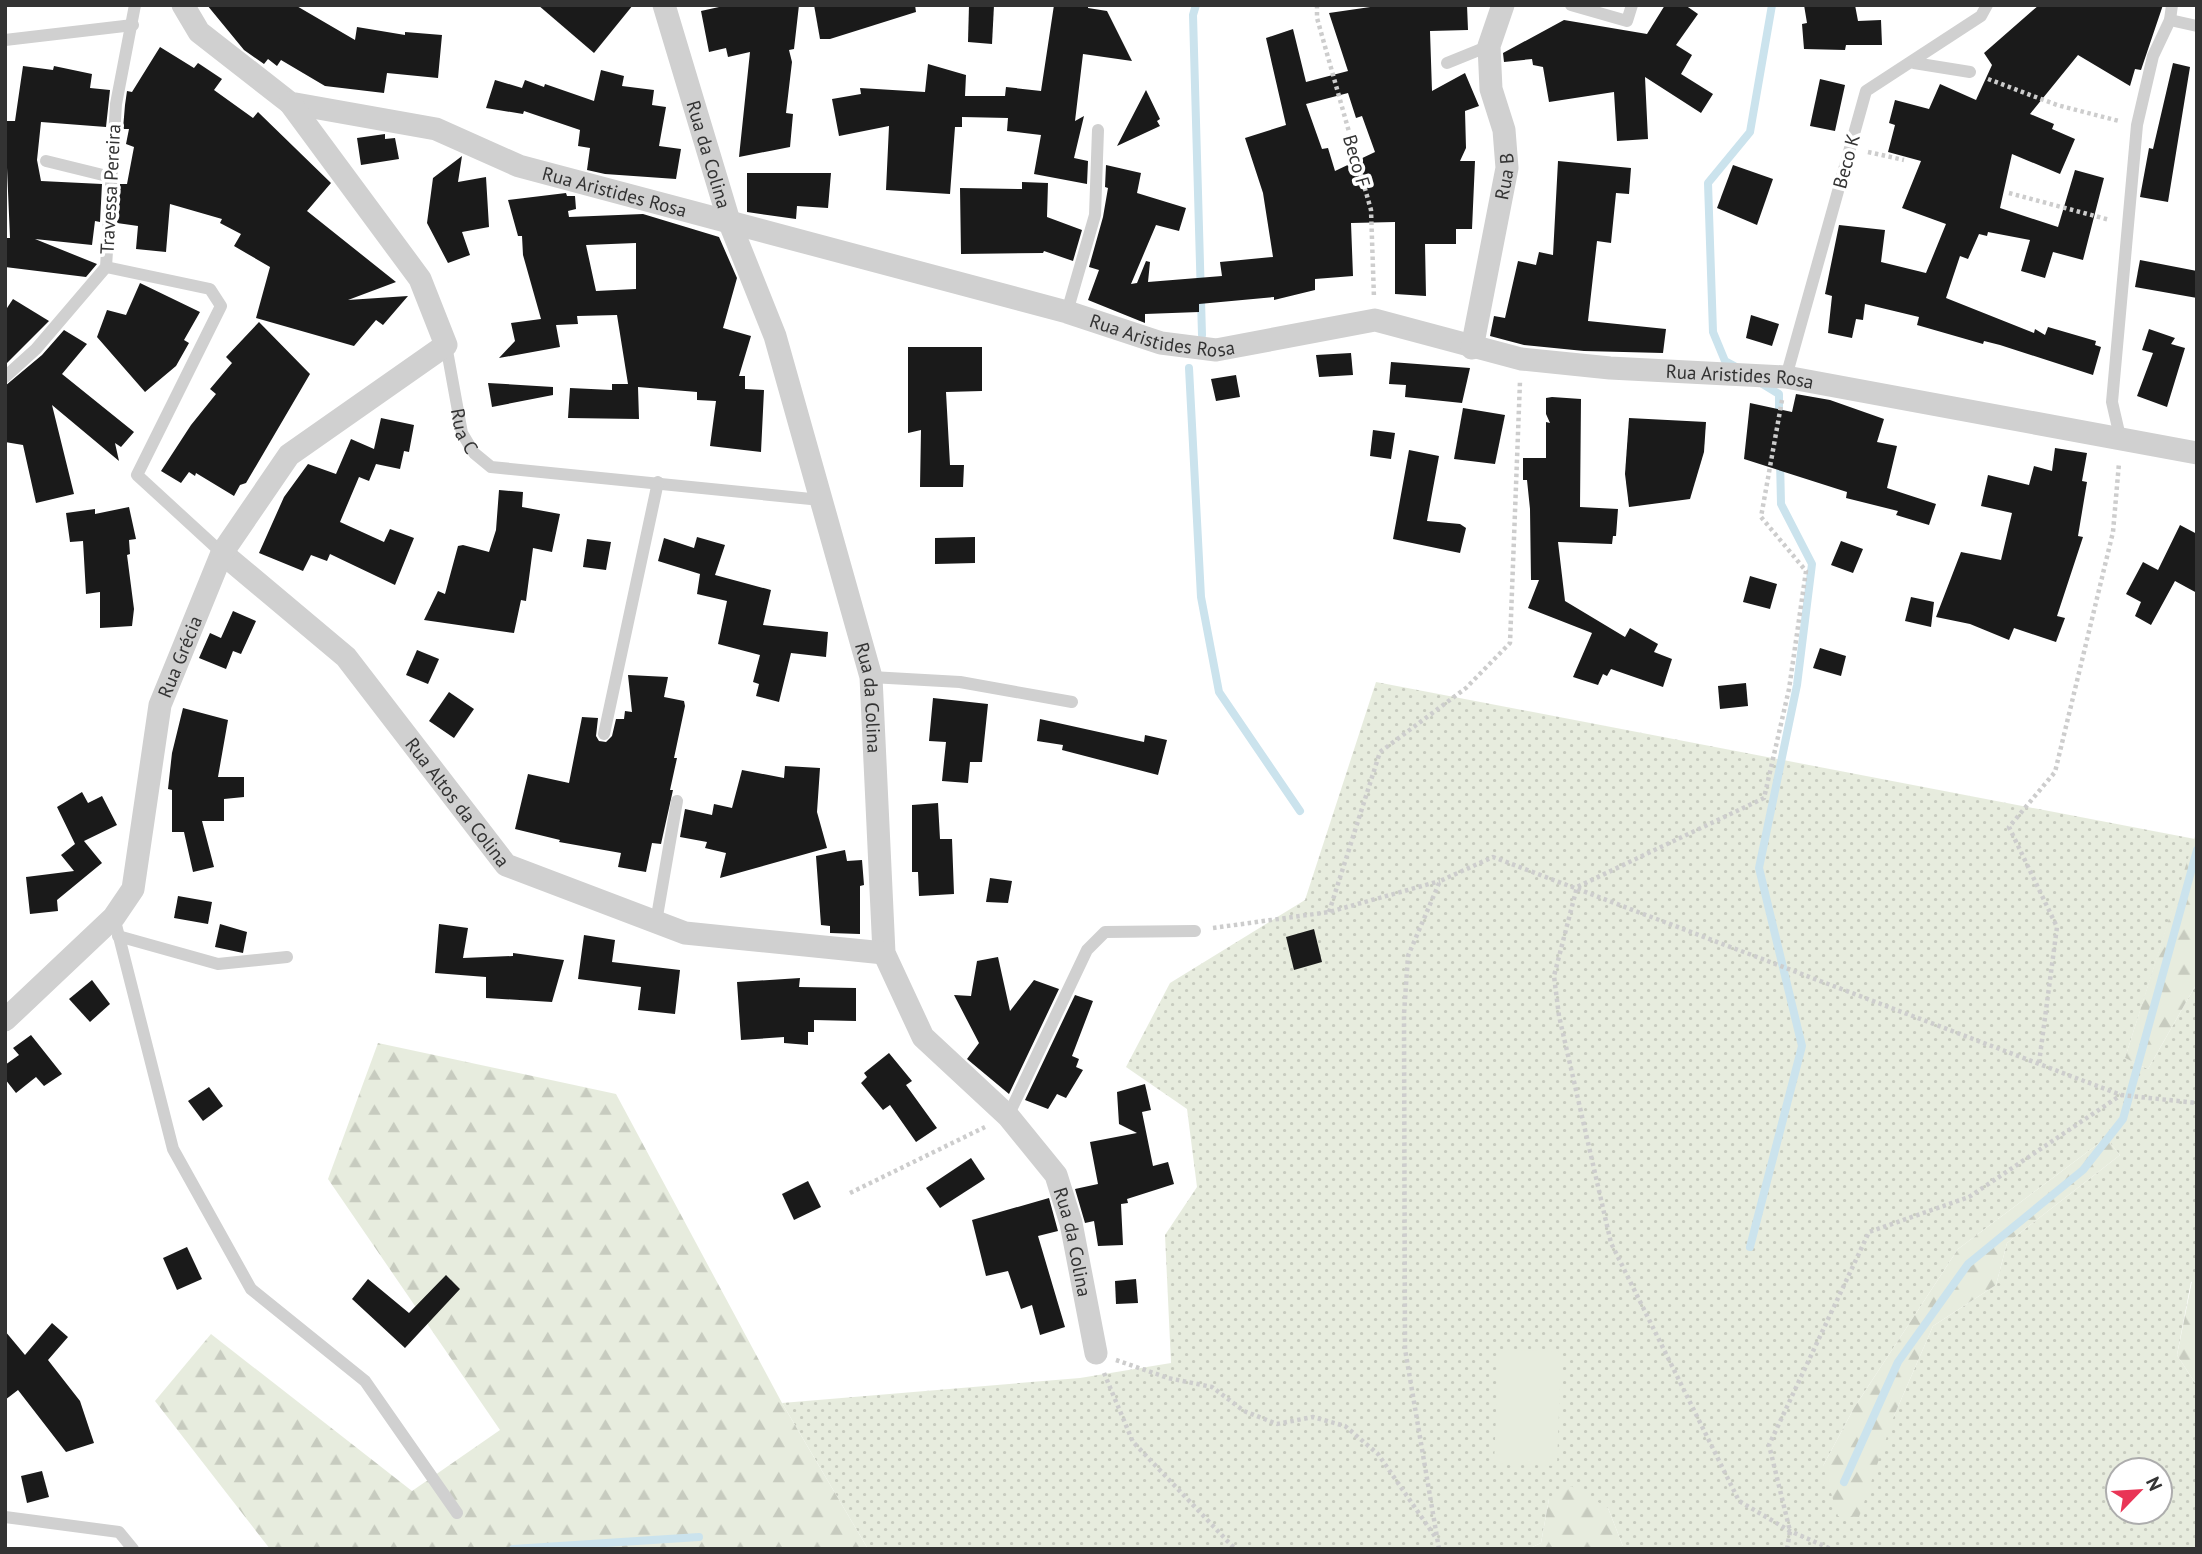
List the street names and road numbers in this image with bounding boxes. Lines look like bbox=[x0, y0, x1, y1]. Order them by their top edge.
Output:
street label: Rua da Colina bbox=[681, 98, 737, 211]
street label: Travessa Pereira bbox=[95, 123, 125, 255]
street label: Beco K bbox=[1827, 131, 1865, 191]
street label: Beco F bbox=[1338, 132, 1376, 190]
street label: Rua B bbox=[1489, 152, 1519, 202]
street label: Rua Aristides Rosa bbox=[540, 161, 690, 222]
street label: Rua Aristides Rosa bbox=[1087, 308, 1237, 362]
street label: Rua Aristides Rosa bbox=[1665, 359, 1816, 394]
street label: Rua C bbox=[446, 406, 484, 458]
street label: Rua Grécia bbox=[152, 612, 207, 701]
street label: Rua da Colina bbox=[850, 640, 887, 754]
street label: Rua Altos da Colina bbox=[400, 733, 515, 872]
street label: Rua da Colina bbox=[1049, 1184, 1097, 1299]

